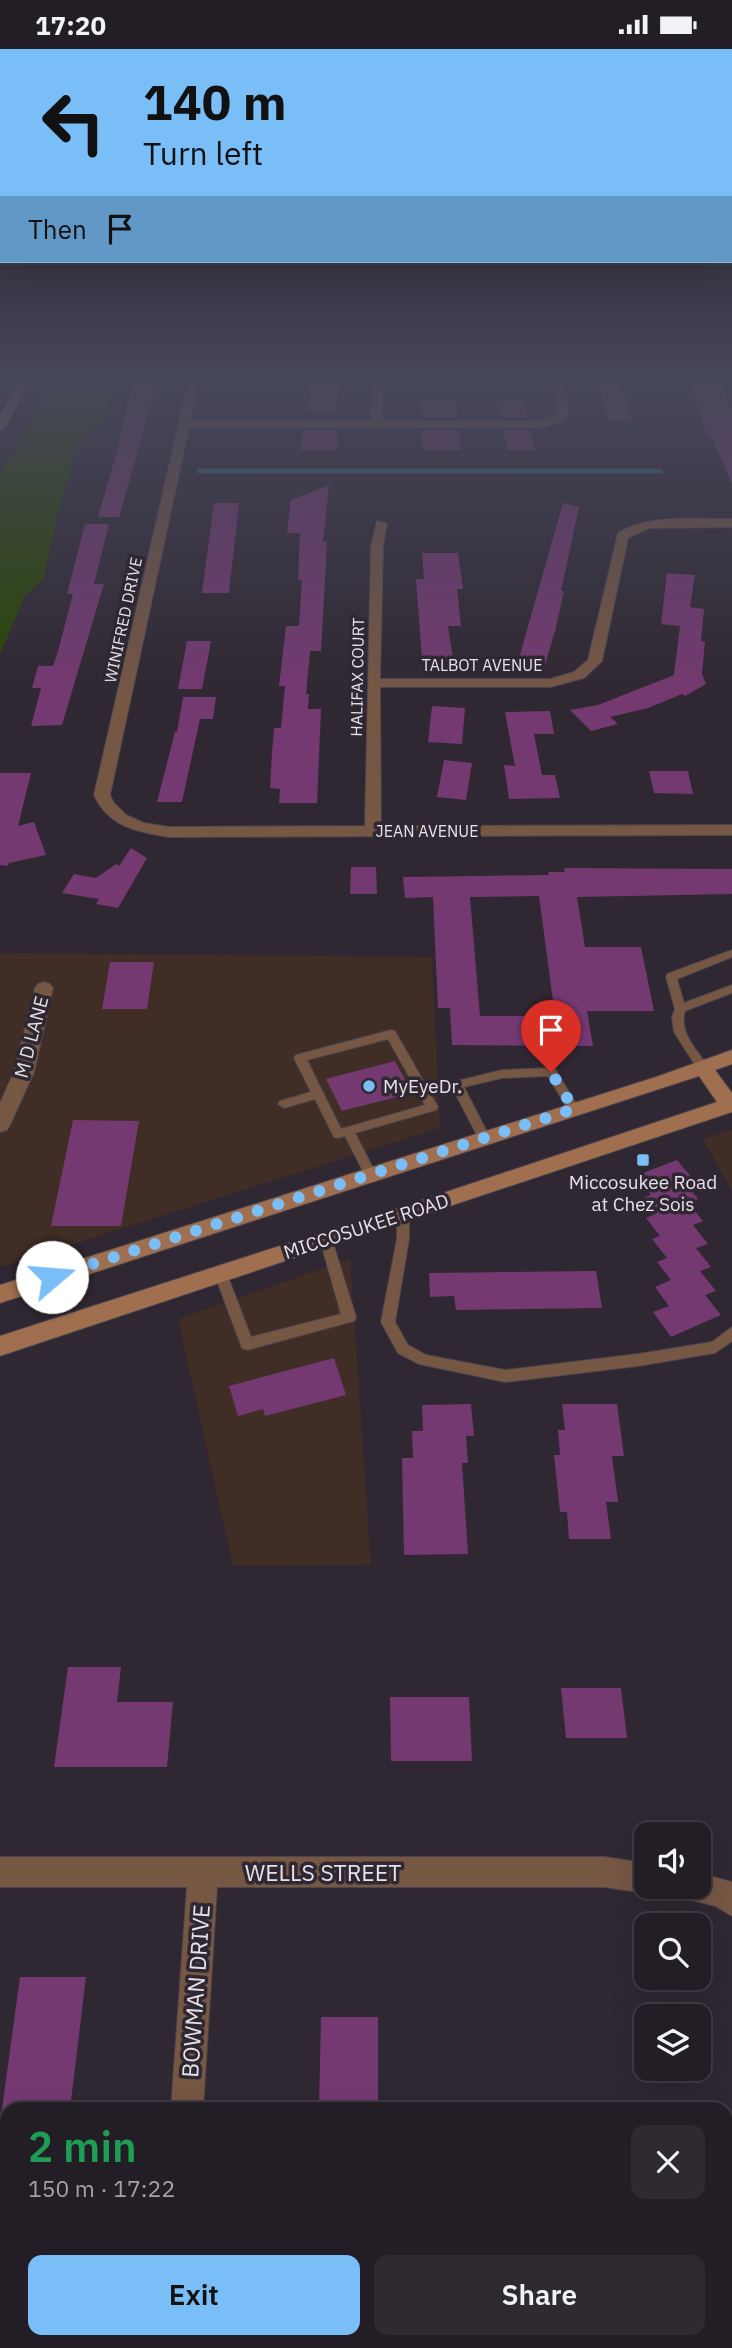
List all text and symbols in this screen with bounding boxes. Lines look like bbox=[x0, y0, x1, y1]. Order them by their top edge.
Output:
text: 17:20 bbox=[35, 8, 106, 42]
text: 140 m bbox=[143, 70, 287, 133]
icon: left bbox=[28, 77, 119, 168]
text: Turn left bbox=[143, 132, 263, 174]
icon: arrive bbox=[101, 210, 139, 248]
text: Then bbox=[28, 212, 87, 246]
street label: WINIFRED DRIVE bbox=[100, 555, 146, 685]
street label: HALIFAX COURT bbox=[346, 617, 368, 737]
street label: TALBOT AVENUE bbox=[422, 655, 542, 675]
street label: JEAN AVENUE bbox=[376, 821, 479, 841]
street label: M D LANE bbox=[9, 993, 53, 1081]
pin bbox=[521, 1000, 581, 1072]
icon: arrive bbox=[532, 1011, 570, 1049]
place label: MyEyeDr. bbox=[383, 1074, 462, 1098]
marker: MyEyeDr. bbox=[361, 1078, 377, 1094]
marker: Miccosukee Road at Chez Sois bbox=[635, 1152, 651, 1168]
place label: Miccosukee Road at Chez Sois bbox=[569, 1170, 717, 1216]
street label: MICCOSUKEE ROAD bbox=[280, 1188, 452, 1264]
position arrow bbox=[15, 1240, 89, 1314]
map controls bbox=[634, 1822, 711, 2081]
button: sound bbox=[634, 1822, 711, 1899]
street label: WELLS STREET bbox=[245, 1857, 401, 1887]
street label: BOWMAN DRIVE bbox=[174, 1903, 216, 2079]
button: search bbox=[634, 1913, 711, 1990]
button: layers bbox=[634, 2004, 711, 2081]
text: 2 min bbox=[28, 2119, 137, 2174]
button: close bbox=[631, 2125, 705, 2199]
text: 150 m · 17:22 bbox=[28, 2173, 175, 2203]
button: Exit bbox=[28, 2255, 360, 2335]
button: Share bbox=[374, 2255, 705, 2335]

